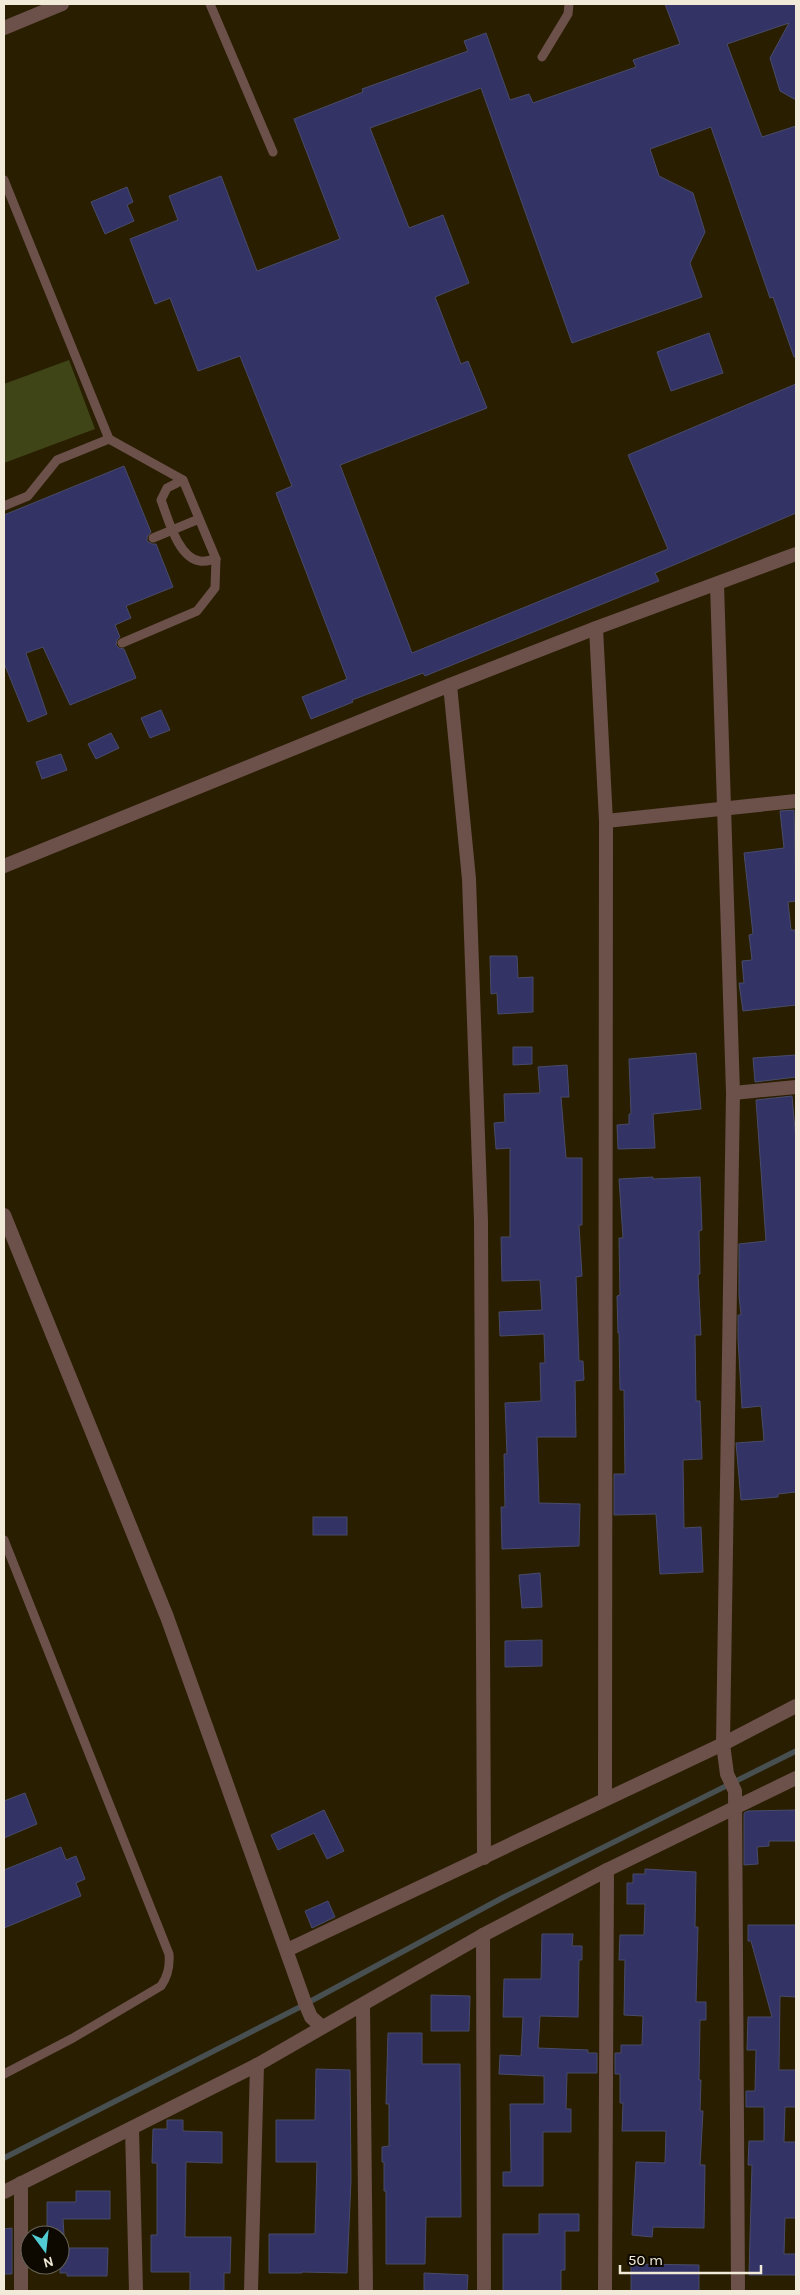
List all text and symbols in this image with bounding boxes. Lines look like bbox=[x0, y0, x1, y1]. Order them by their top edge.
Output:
north arrow bbox=[20, 2225, 70, 2275]
scale bar bbox=[620, 2242, 761, 2274]
text: 50 m bbox=[628, 2251, 663, 2269]
text: N bbox=[41, 2253, 55, 2272]

